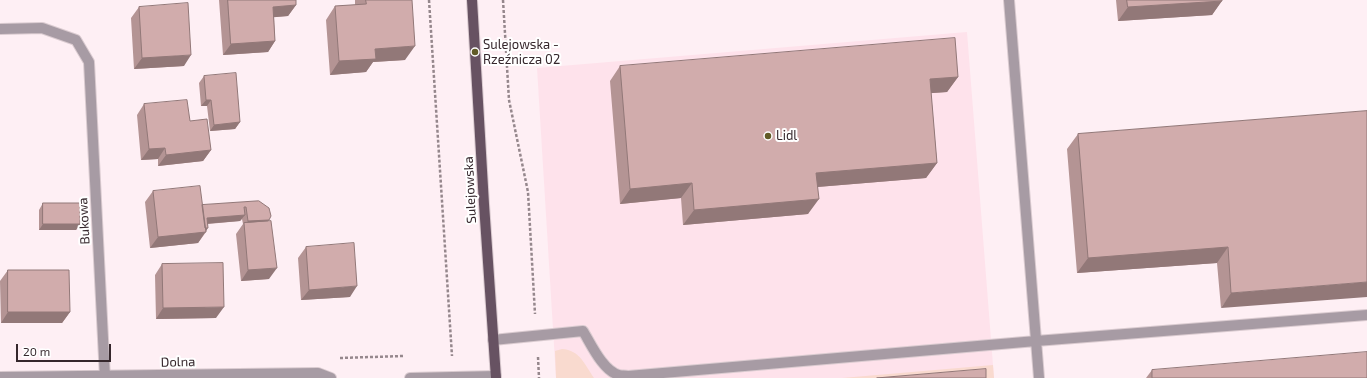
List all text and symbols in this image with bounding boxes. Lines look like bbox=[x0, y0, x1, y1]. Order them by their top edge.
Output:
place label: Sulejowska - Rzeźnicza 02 bbox=[483, 37, 560, 68]
marker: Sulejowska - Rzeźnicza 02 bbox=[470, 47, 480, 57]
place label: Lidl bbox=[776, 128, 797, 144]
marker: Lidl bbox=[763, 131, 773, 141]
street label: Sulejowska bbox=[460, 156, 480, 224]
street label: Bukowa bbox=[75, 197, 93, 245]
scale bar bbox=[18, 336, 113, 362]
text: 20 m bbox=[23, 344, 50, 358]
street label: Dolna bbox=[161, 354, 195, 370]

